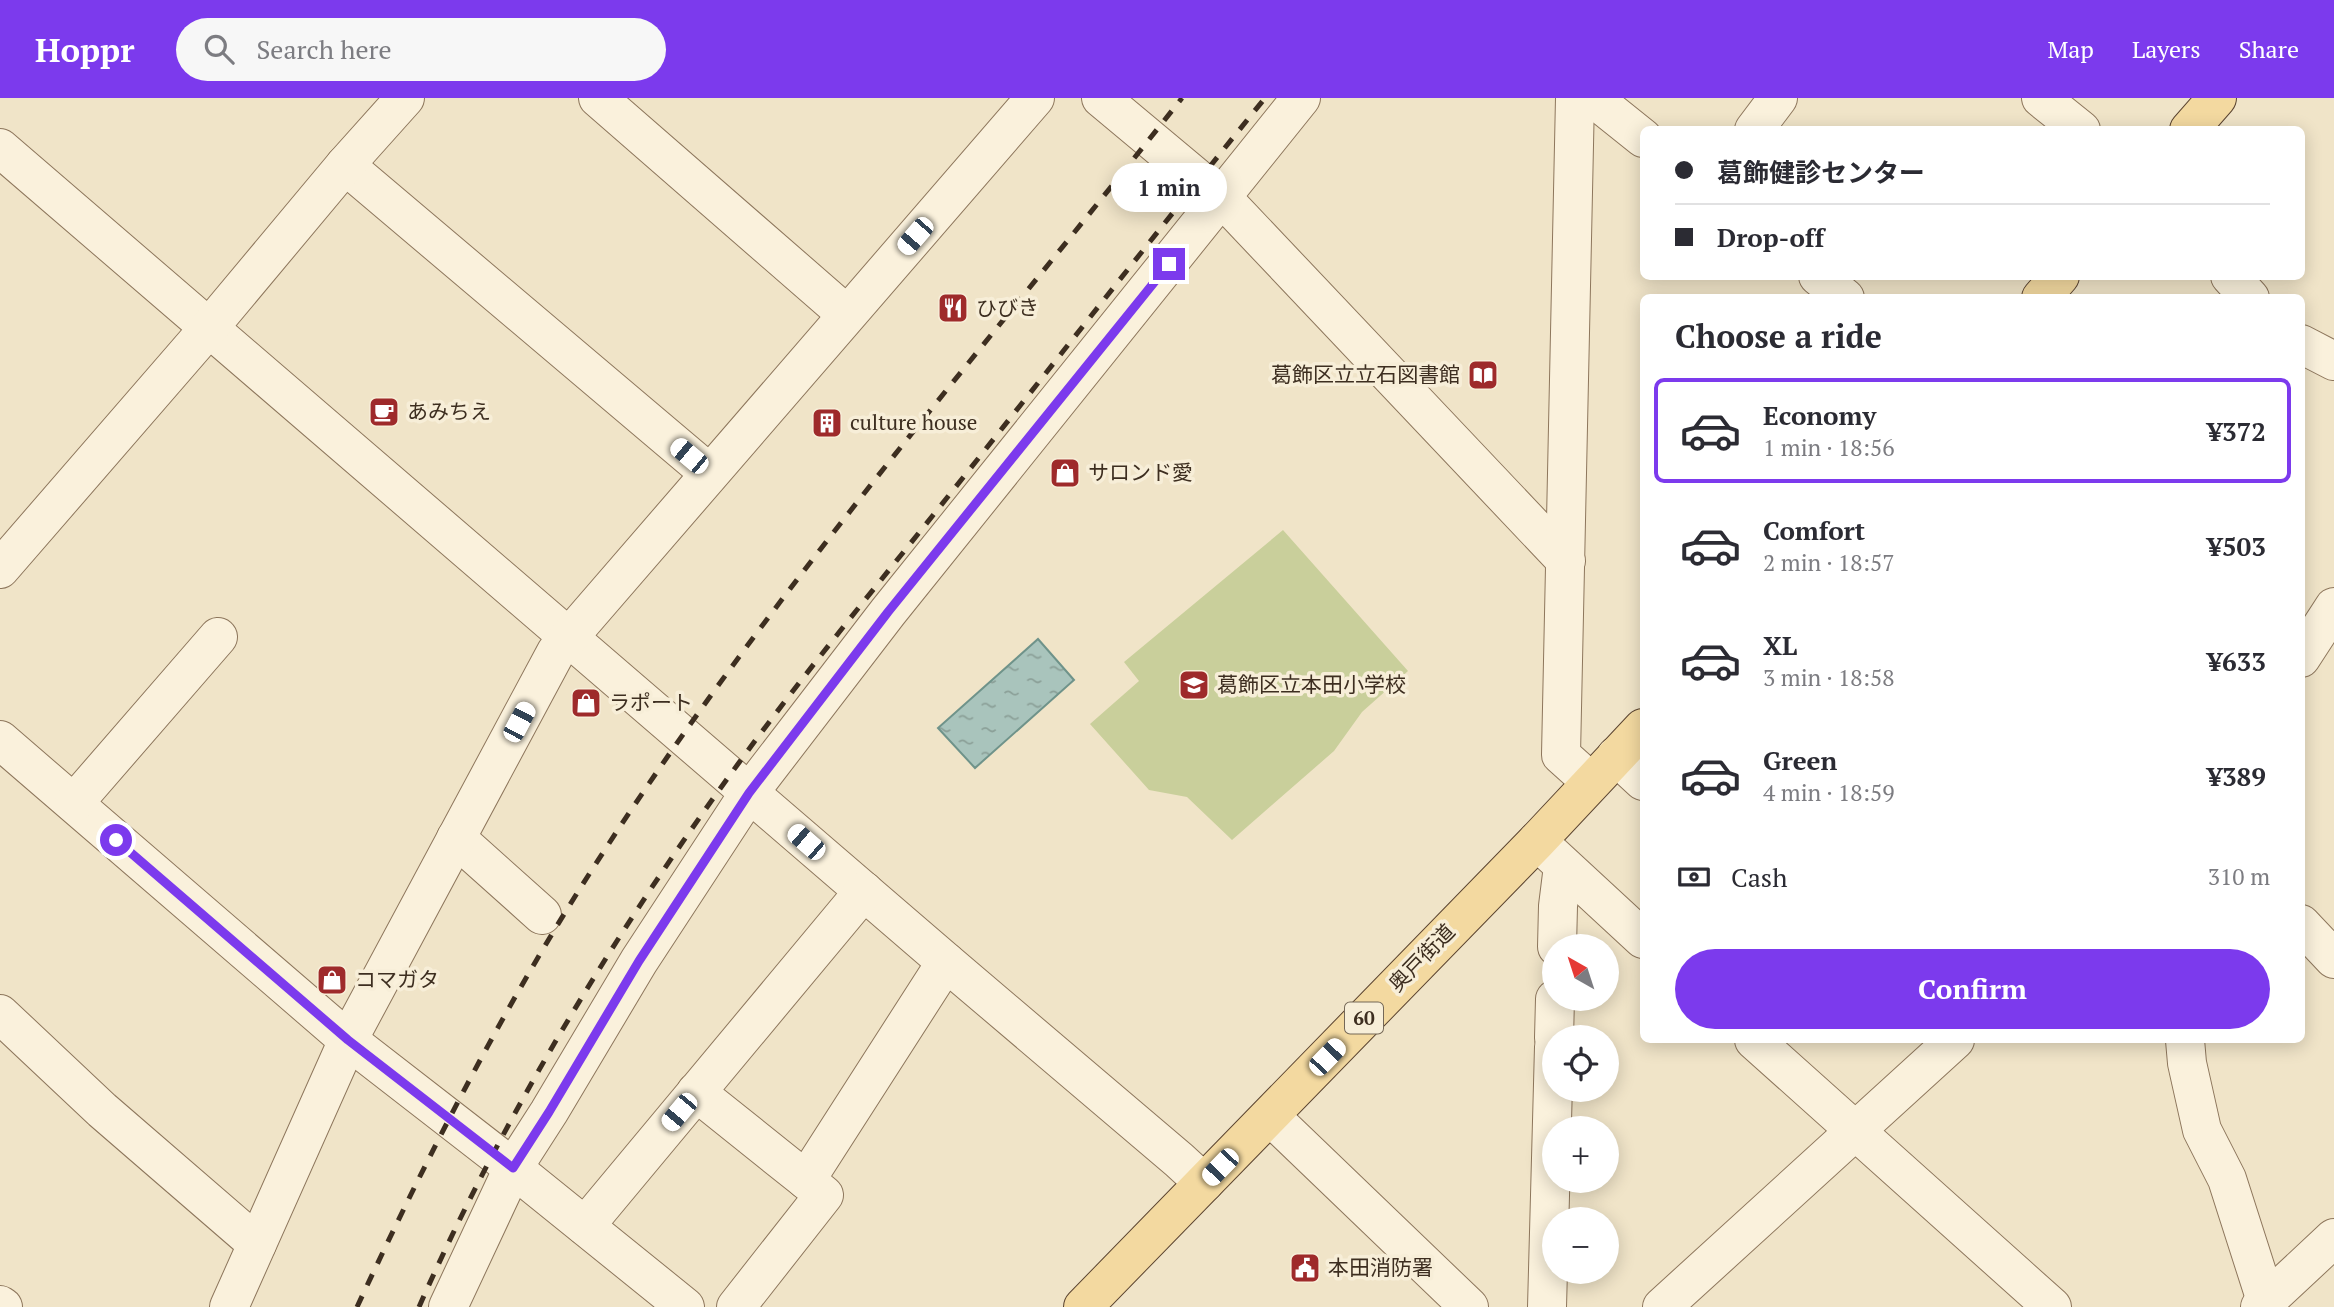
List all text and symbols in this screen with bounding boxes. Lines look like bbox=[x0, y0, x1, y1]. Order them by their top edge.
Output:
search box bbox=[176, 18, 666, 81]
text: Hoppr bbox=[35, 28, 134, 71]
icon: search bbox=[200, 30, 238, 68]
text: Search here bbox=[256, 32, 392, 66]
text: Map bbox=[2047, 33, 2094, 65]
text: Layers bbox=[2132, 33, 2201, 65]
text: Share bbox=[2239, 33, 2299, 65]
text: 葛飾健診センター bbox=[1717, 155, 1925, 189]
callout: 1 min bbox=[1111, 162, 1227, 212]
text: 1 min bbox=[1138, 172, 1200, 203]
car bbox=[894, 213, 937, 259]
text: Drop-off bbox=[1717, 220, 1824, 254]
route end bbox=[1153, 248, 1185, 280]
restaurant icon: ひびき bbox=[936, 291, 970, 325]
place label: ひびき bbox=[976, 293, 1039, 321]
text: Choose a ride bbox=[1675, 315, 1882, 357]
library icon: 葛飾区立立石図書館 bbox=[1466, 358, 1500, 392]
place label: 葛飾区立立石図書館 bbox=[1271, 360, 1460, 388]
cafe icon: あみちえ bbox=[367, 395, 401, 429]
place label: あみちえ bbox=[407, 397, 491, 425]
text: Economy bbox=[1763, 398, 1876, 432]
icon: car bbox=[1679, 399, 1742, 462]
building icon: culture house bbox=[810, 406, 844, 440]
place label: culture house bbox=[850, 408, 977, 436]
text: ¥372 bbox=[2207, 414, 2266, 448]
text: 1 min · 18:56 bbox=[1763, 432, 1895, 463]
car bbox=[667, 434, 712, 478]
shop icon: サロンド愛 bbox=[1048, 456, 1082, 490]
place label: サロンド愛 bbox=[1088, 458, 1193, 486]
text: Comfort bbox=[1763, 513, 1865, 547]
icon: car bbox=[1679, 514, 1742, 577]
text: ¥503 bbox=[2207, 529, 2266, 563]
text: 2 min · 18:57 bbox=[1763, 547, 1895, 578]
text: XL bbox=[1763, 628, 1797, 662]
icon: car bbox=[1679, 629, 1742, 692]
text: ¥633 bbox=[2207, 644, 2266, 678]
text: 3 min · 18:58 bbox=[1763, 662, 1895, 693]
school or university icon: 葛飾区立本田小学校 bbox=[1177, 668, 1211, 702]
place label: 葛飾区立本田小学校 bbox=[1217, 670, 1406, 698]
shop icon: ラポート bbox=[569, 686, 603, 720]
place label: ラポート bbox=[609, 688, 693, 716]
car bbox=[500, 699, 539, 745]
text: Green bbox=[1763, 743, 1837, 777]
icon: car bbox=[1679, 744, 1742, 807]
text: ¥389 bbox=[2207, 759, 2266, 793]
text: 4 min · 18:59 bbox=[1763, 777, 1895, 808]
car bbox=[784, 820, 829, 864]
route start bbox=[100, 824, 132, 856]
icon: cash bbox=[1675, 858, 1713, 896]
text: Cash bbox=[1731, 860, 1787, 894]
text: 310 m bbox=[2208, 861, 2270, 892]
street label: 奥戸街道 bbox=[1382, 917, 1461, 997]
north arrow bbox=[1542, 934, 1619, 1012]
map controls bbox=[1542, 934, 1619, 1284]
button: Confirm bbox=[1675, 949, 2270, 1029]
shop icon: コマガタ bbox=[315, 963, 349, 997]
place label: コマガタ bbox=[355, 965, 439, 993]
road number: 60 bbox=[1345, 1002, 1383, 1034]
button: locate bbox=[1542, 1025, 1619, 1102]
car bbox=[1305, 1035, 1350, 1079]
car bbox=[658, 1089, 701, 1135]
button: + bbox=[1542, 1116, 1619, 1193]
car bbox=[1198, 1145, 1243, 1189]
button: − bbox=[1542, 1207, 1619, 1284]
public building icon: 本田消防署 bbox=[1288, 1251, 1322, 1285]
place label: 本田消防署 bbox=[1328, 1253, 1433, 1281]

